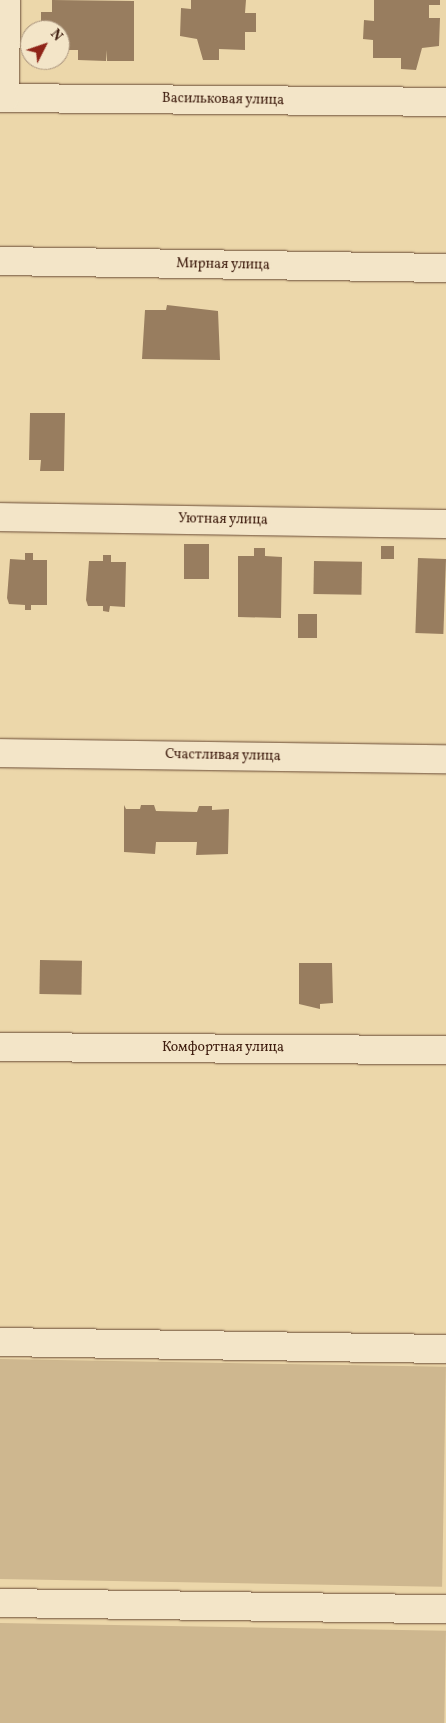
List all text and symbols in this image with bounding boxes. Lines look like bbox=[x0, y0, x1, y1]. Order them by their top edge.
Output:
north arrow bbox=[20, 20, 70, 70]
text: N bbox=[45, 25, 66, 46]
street label: Васильковая улица bbox=[161, 91, 285, 109]
street label: Мирная улица bbox=[176, 256, 270, 274]
street label: Уютная улица bbox=[178, 511, 268, 529]
street label: Счастливая улица bbox=[165, 747, 281, 765]
street label: Комфортная улица bbox=[162, 1040, 284, 1056]

